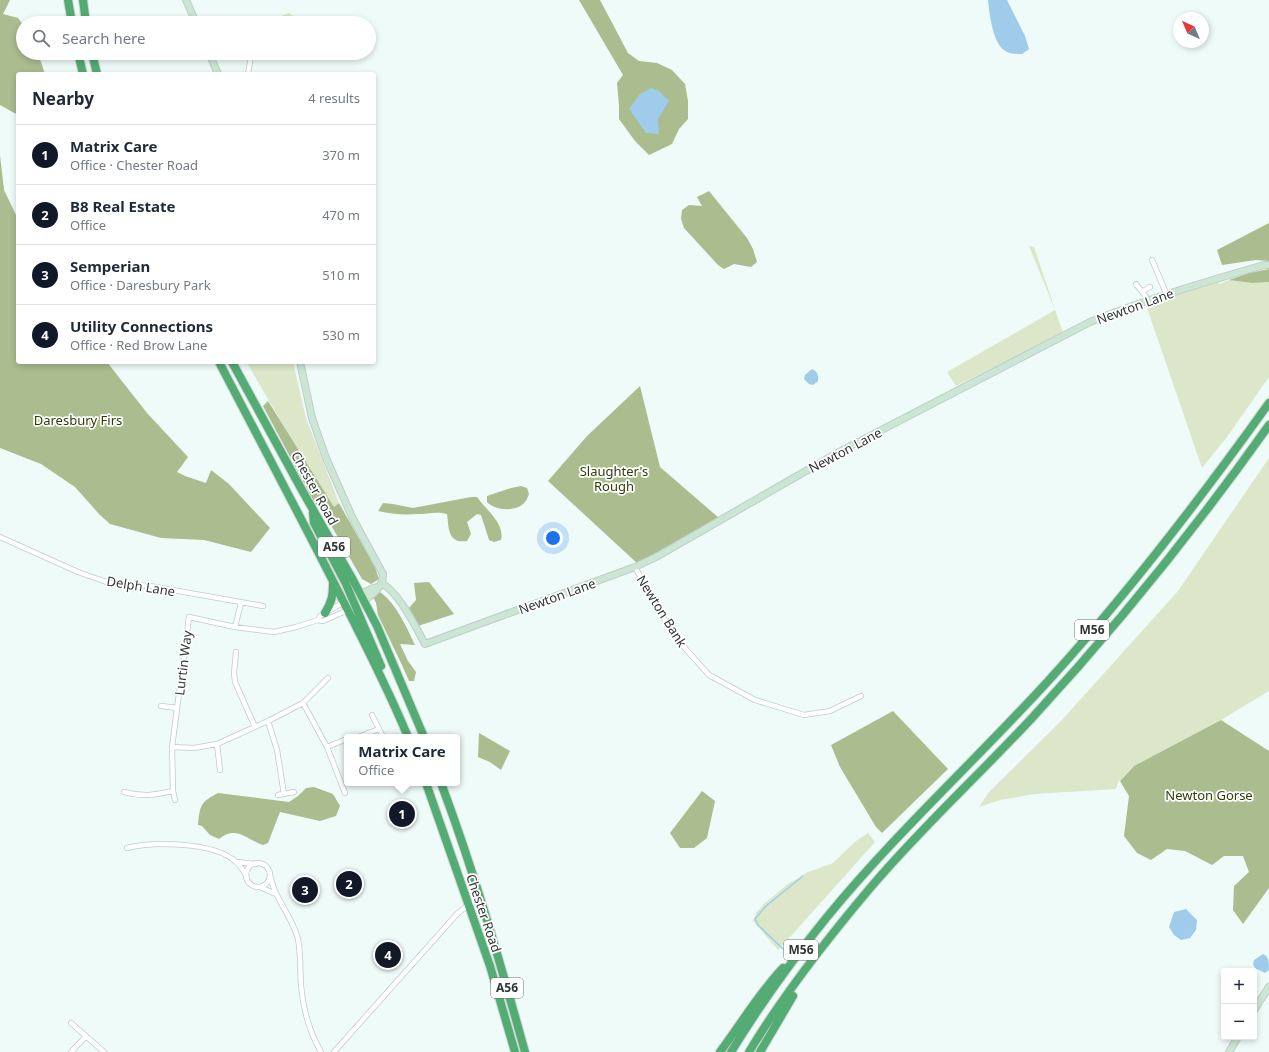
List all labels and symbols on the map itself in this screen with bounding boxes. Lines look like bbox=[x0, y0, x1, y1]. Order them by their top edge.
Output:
north arrow bbox=[1173, 12, 1209, 48]
street label: Newton Lane bbox=[1094, 284, 1176, 328]
park label: Daresbury Firs bbox=[34, 411, 122, 429]
street label: Newton Lane bbox=[805, 423, 885, 477]
street label: Chester Road bbox=[287, 448, 343, 528]
park label: Slaughter's Rough bbox=[580, 462, 648, 495]
your location bbox=[543, 528, 563, 548]
road number: A56 bbox=[318, 537, 350, 557]
street label: Delph Lane bbox=[105, 572, 177, 600]
street label: Newton Bank bbox=[633, 572, 691, 651]
street label: Newton Lane bbox=[516, 574, 598, 618]
road number: M56 bbox=[1075, 620, 1109, 640]
street label: Lurtin Way bbox=[170, 629, 196, 697]
park label: Newton Gorse bbox=[1165, 786, 1253, 804]
pin: 1 bbox=[389, 799, 415, 829]
pin: 2 bbox=[336, 869, 362, 899]
street label: Chester Road bbox=[462, 871, 506, 955]
pin: 3 bbox=[292, 875, 318, 905]
pin: 4 bbox=[375, 940, 401, 970]
road number: M56 bbox=[784, 940, 818, 960]
road number: A56 bbox=[491, 978, 523, 998]

